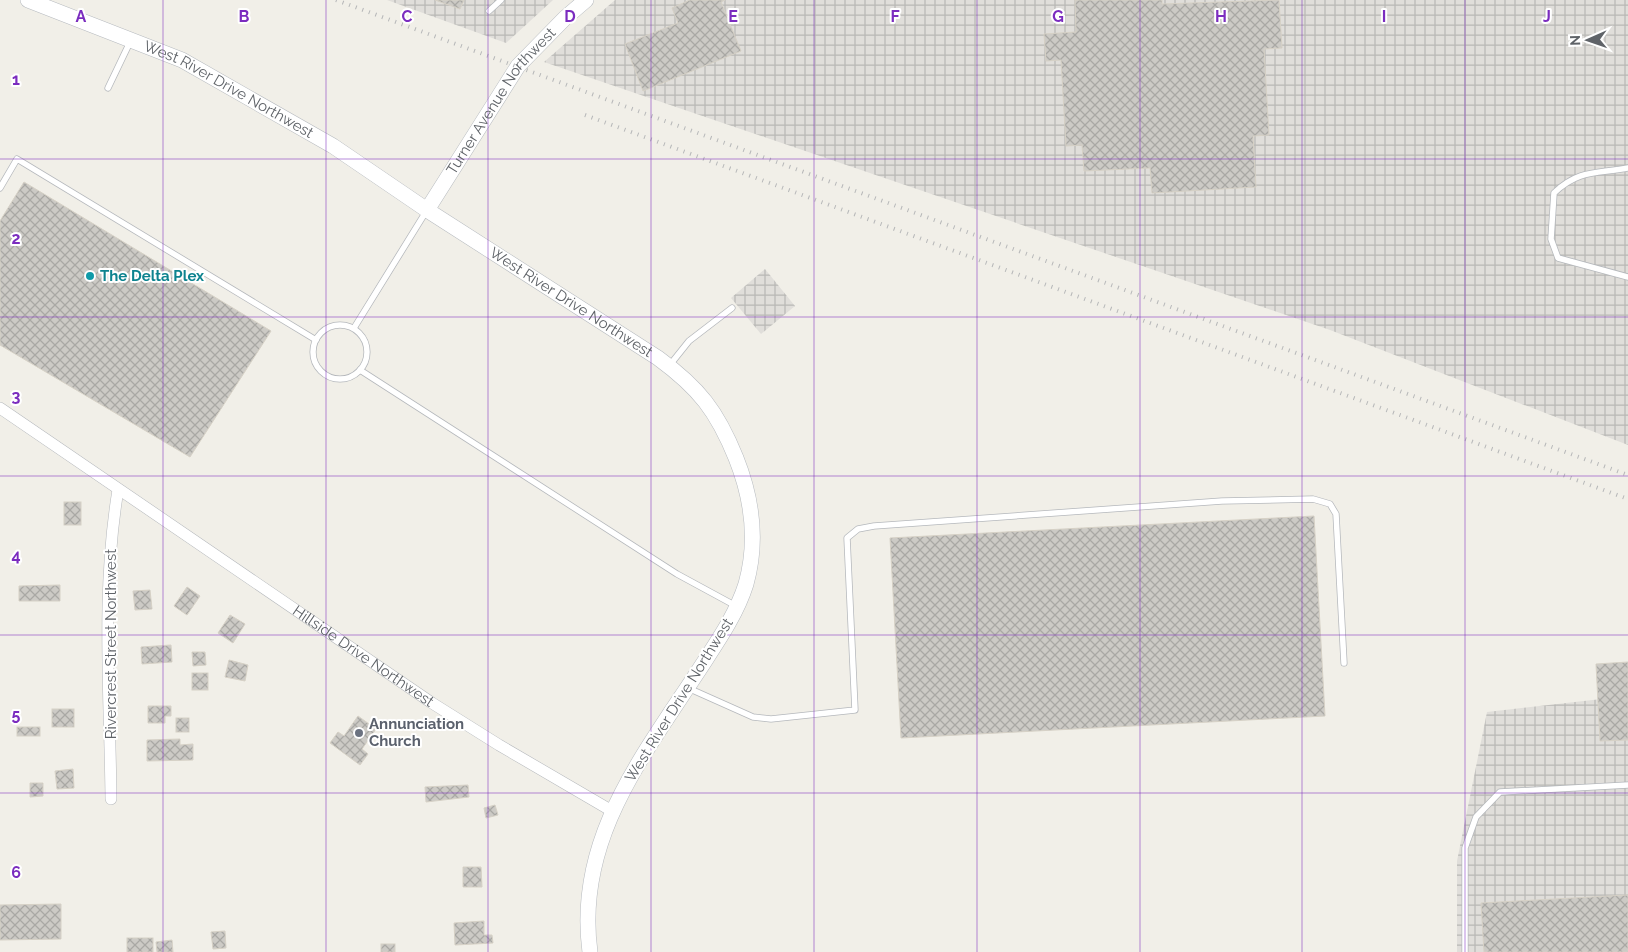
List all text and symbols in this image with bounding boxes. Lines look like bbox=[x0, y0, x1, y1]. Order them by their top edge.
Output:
text: A bbox=[76, 7, 87, 26]
text: B bbox=[239, 7, 250, 26]
text: C bbox=[402, 7, 413, 26]
text: D bbox=[564, 7, 576, 26]
text: E bbox=[728, 7, 738, 26]
text: F bbox=[890, 7, 900, 26]
text: G bbox=[1052, 7, 1064, 26]
text: H bbox=[1215, 7, 1227, 26]
text: I bbox=[1382, 7, 1386, 26]
text: J bbox=[1543, 7, 1551, 26]
north arrow bbox=[1563, 15, 1613, 65]
street label: Turner Avenue Northwest bbox=[443, 24, 559, 178]
text: N bbox=[1567, 35, 1583, 46]
street label: West River Drive Northwest bbox=[141, 37, 317, 142]
text: 1 bbox=[12, 70, 20, 89]
text: 2 bbox=[11, 229, 21, 248]
street label: West River Drive Northwest bbox=[486, 244, 656, 361]
place label: The Delta Plex bbox=[100, 267, 204, 285]
marker: The Delta Plex bbox=[84, 270, 96, 282]
text: 3 bbox=[12, 387, 21, 406]
text: 4 bbox=[11, 546, 21, 565]
street label: Rivercrest Street Northwest bbox=[102, 549, 120, 739]
street label: Hillside Drive Northwest bbox=[289, 602, 437, 711]
street label: West River Drive Northwest bbox=[621, 615, 737, 785]
text: 5 bbox=[12, 705, 21, 724]
place label: Annunciation Church bbox=[369, 715, 464, 750]
marker: Annunciation Church bbox=[353, 727, 365, 739]
text: 6 bbox=[11, 863, 21, 882]

